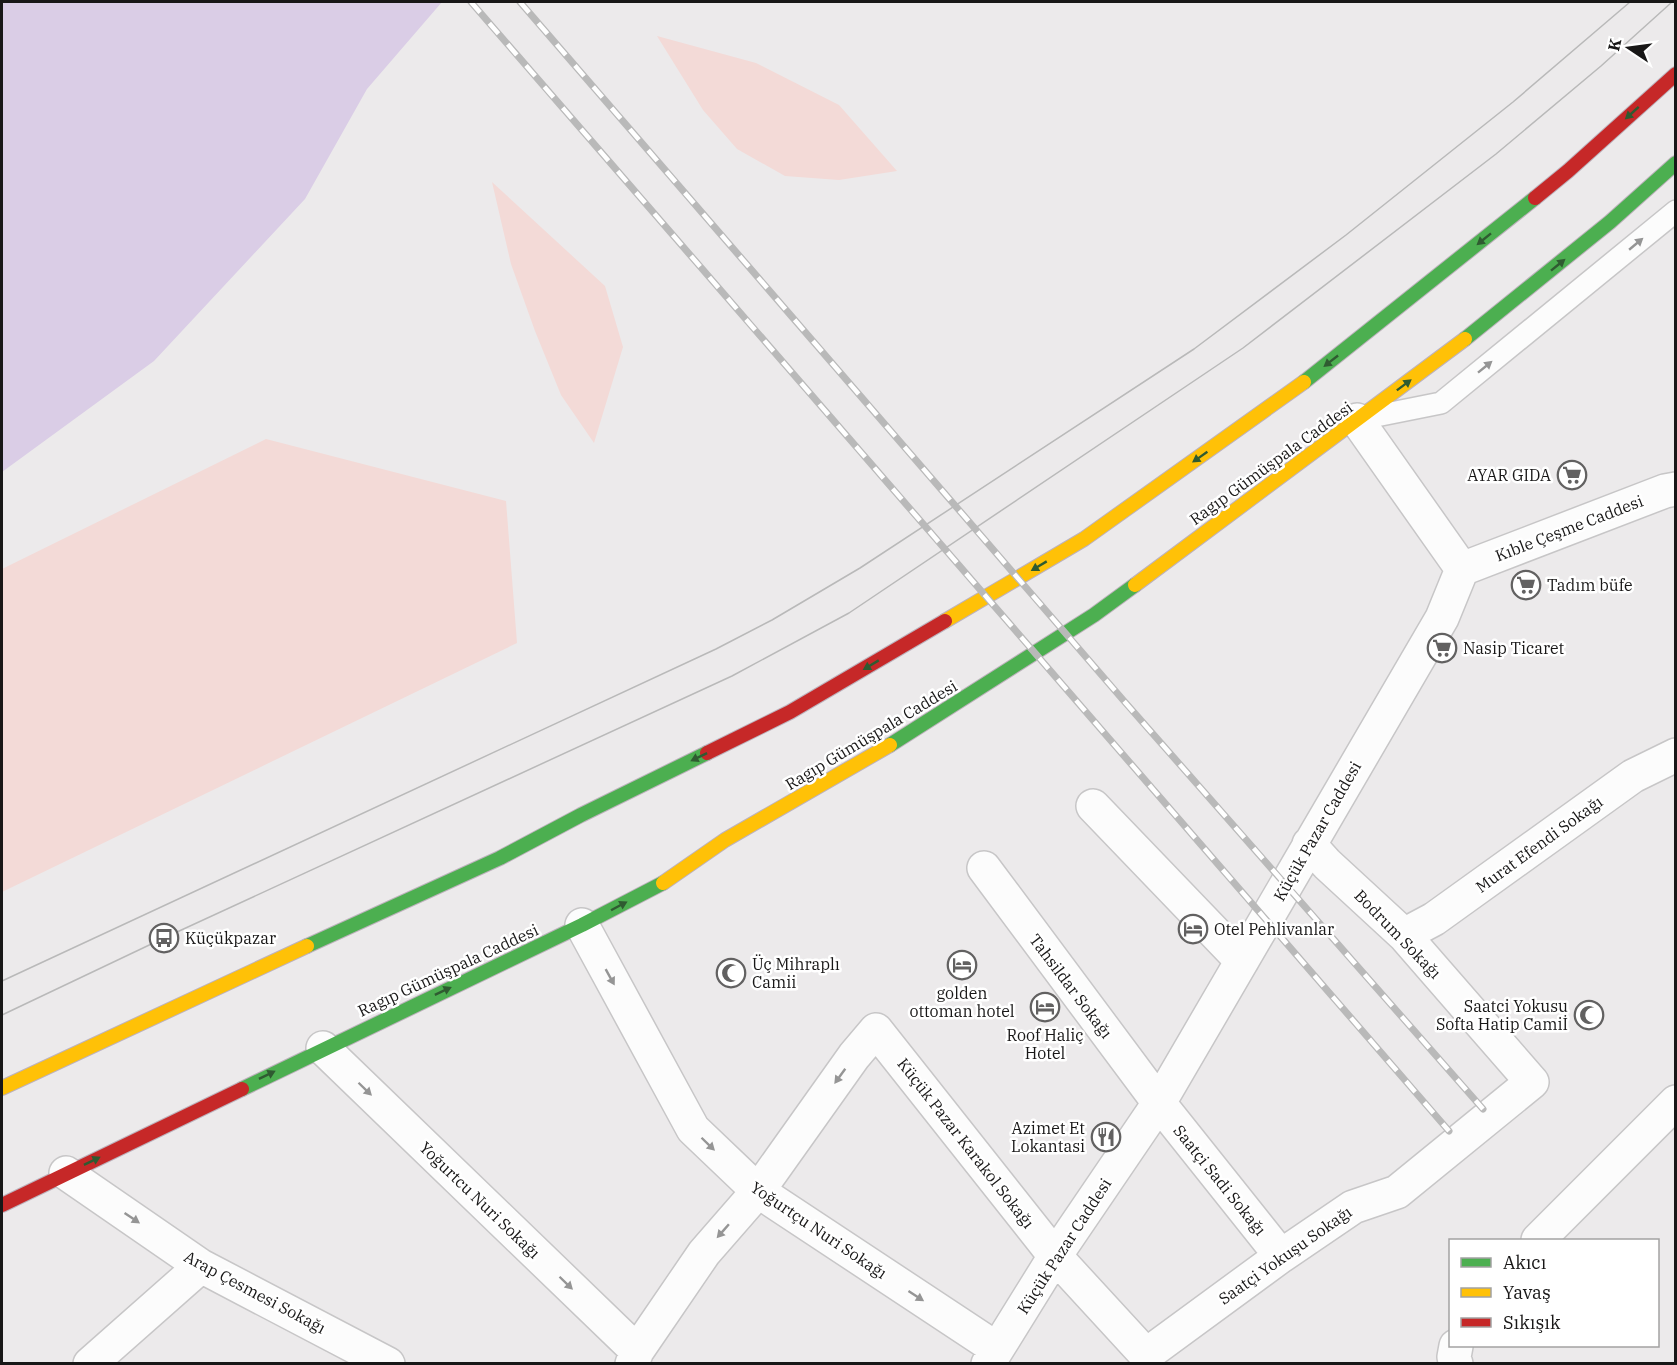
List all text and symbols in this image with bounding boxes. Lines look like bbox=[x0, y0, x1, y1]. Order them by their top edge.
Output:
north arrow bbox=[1599, 18, 1659, 78]
text: K bbox=[1603, 36, 1626, 53]
one-way arrow bbox=[1625, 106, 1640, 119]
one-way arrow bbox=[1476, 233, 1491, 245]
one-way arrow bbox=[1628, 238, 1643, 251]
one-way arrow bbox=[1550, 259, 1565, 272]
one-way arrow bbox=[1323, 354, 1339, 367]
one-way arrow bbox=[1477, 361, 1493, 374]
one-way arrow bbox=[1395, 379, 1411, 391]
street label: Ragıp Gümüşpala Caddesi bbox=[1185, 397, 1357, 529]
one-way arrow bbox=[1193, 451, 1209, 463]
supermarket icon: AYAR GIDA bbox=[1556, 459, 1588, 491]
place label: AYAR GIDA bbox=[1467, 465, 1551, 485]
street label: Kıble Çeşme Caddesi bbox=[1492, 491, 1646, 565]
one-way arrow bbox=[1030, 561, 1047, 571]
supermarket icon: Tadım büfe bbox=[1510, 569, 1542, 601]
place label: Tadım büfe bbox=[1547, 575, 1633, 595]
supermarket icon: Nasip Ticaret bbox=[1426, 632, 1458, 664]
place label: Nasip Ticaret bbox=[1463, 638, 1565, 658]
one-way arrow bbox=[862, 660, 879, 670]
street label: Ragıp Gümüşpala Caddesi bbox=[781, 676, 961, 794]
one-way arrow bbox=[690, 752, 708, 762]
street label: Küçük Pazar Caddesi bbox=[1269, 758, 1365, 904]
street label: Murat Efendi Sokağı bbox=[1472, 791, 1606, 897]
street label: Bodrum Sokağı bbox=[1350, 885, 1446, 983]
one-way arrow bbox=[610, 901, 627, 911]
hotel icon: Otel Pehlivanlar bbox=[1177, 913, 1209, 945]
street label: Ragıp Gümüşpala Caddesi bbox=[355, 919, 541, 1021]
place label: Otel Pehlivanlar bbox=[1214, 919, 1334, 939]
bus stop icon: Küçükpazar bbox=[148, 922, 180, 954]
place label: Küçükpazar bbox=[185, 928, 276, 948]
street label: Tahsildar Sokağı bbox=[1025, 930, 1117, 1042]
hotel icon: golden ottoman hotel bbox=[946, 949, 978, 981]
place label: Üç Mihraplı Camii bbox=[752, 954, 840, 992]
mosque icon: Üç Mihraplı Camii bbox=[715, 957, 747, 989]
one-way arrow bbox=[605, 968, 615, 985]
place label: golden ottoman hotel bbox=[909, 983, 1015, 1021]
one-way arrow bbox=[435, 987, 452, 996]
hotel icon: Roof Haliç Hotel bbox=[1029, 991, 1061, 1023]
place label: Saatci Yokusu Softa Hatip Camiİ bbox=[1436, 996, 1568, 1034]
mosque icon: Saatci Yokusu Softa Hatip Camiİ bbox=[1573, 999, 1605, 1031]
place label: Roof Haliç Hotel bbox=[1006, 1025, 1084, 1063]
street label: Küçük Pazar Karakol Sokağı bbox=[893, 1054, 1039, 1232]
one-way arrow bbox=[834, 1067, 846, 1083]
one-way arrow bbox=[259, 1071, 276, 1080]
one-way arrow bbox=[357, 1082, 372, 1096]
place label: Azimet Et Lokantasi bbox=[1011, 1118, 1085, 1156]
restaurant icon: Azimet Et Lokantasi bbox=[1090, 1121, 1122, 1153]
street label: Saatçi Sadi Sokağı bbox=[1169, 1121, 1271, 1239]
street label: Yoğurtcu Nuri Sokağı bbox=[416, 1137, 544, 1263]
one-way arrow bbox=[701, 1137, 716, 1151]
one-way arrow bbox=[83, 1156, 100, 1165]
street label: Küçük Pazar Caddesi bbox=[1013, 1174, 1115, 1318]
street label: Yoğurtçu Nuri Sokağı bbox=[747, 1177, 891, 1283]
street label: Saatçi Yokuşu Sokağı bbox=[1214, 1201, 1356, 1309]
one-way arrow bbox=[123, 1212, 139, 1224]
one-way arrow bbox=[717, 1223, 730, 1238]
legend bbox=[1449, 1239, 1659, 1347]
street label: Arap Çesmesi Sokağı bbox=[181, 1246, 329, 1338]
text: Akıcı bbox=[1503, 1251, 1547, 1274]
one-way arrow bbox=[558, 1276, 573, 1290]
text: Yavaş bbox=[1503, 1281, 1551, 1304]
one-way arrow bbox=[908, 1290, 924, 1301]
text: Sıkışık bbox=[1503, 1311, 1561, 1334]

